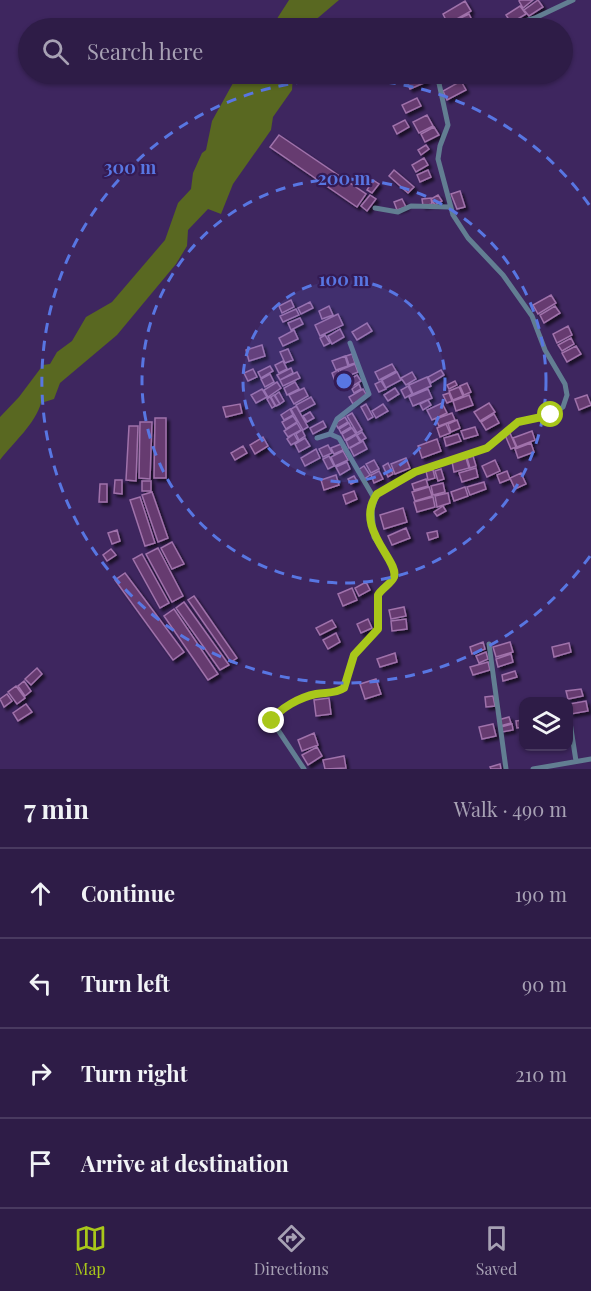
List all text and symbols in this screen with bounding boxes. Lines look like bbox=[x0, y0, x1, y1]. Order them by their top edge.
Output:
search box bbox=[18, 18, 573, 84]
icon: search bbox=[39, 35, 72, 68]
text: Search here bbox=[87, 36, 203, 66]
text: 300 m bbox=[104, 155, 157, 179]
text: 200 m bbox=[317, 166, 371, 190]
text: 100 m bbox=[319, 267, 370, 291]
centre of rings bbox=[334, 371, 354, 391]
route start bbox=[537, 401, 563, 427]
map controls bbox=[519, 697, 573, 751]
button: layers bbox=[519, 697, 573, 751]
route end bbox=[258, 707, 284, 733]
text: 7 min bbox=[24, 791, 89, 826]
text: Walk · 490 m bbox=[454, 795, 567, 822]
icon: ahead bbox=[24, 877, 57, 910]
text: Continue bbox=[81, 878, 175, 908]
text: 190 m bbox=[515, 880, 567, 907]
icon: left bbox=[24, 967, 57, 1000]
text: Turn left bbox=[81, 968, 170, 998]
text: 90 m bbox=[522, 970, 567, 997]
icon: right bbox=[24, 1057, 57, 1090]
text: Turn right bbox=[81, 1058, 187, 1088]
text: 210 m bbox=[515, 1060, 567, 1087]
icon: arrive bbox=[24, 1147, 57, 1180]
text: Arrive at destination bbox=[81, 1148, 289, 1178]
tab: Map bbox=[74, 1222, 107, 1279]
tab: Directions bbox=[254, 1222, 329, 1279]
tab: Saved bbox=[476, 1222, 517, 1279]

